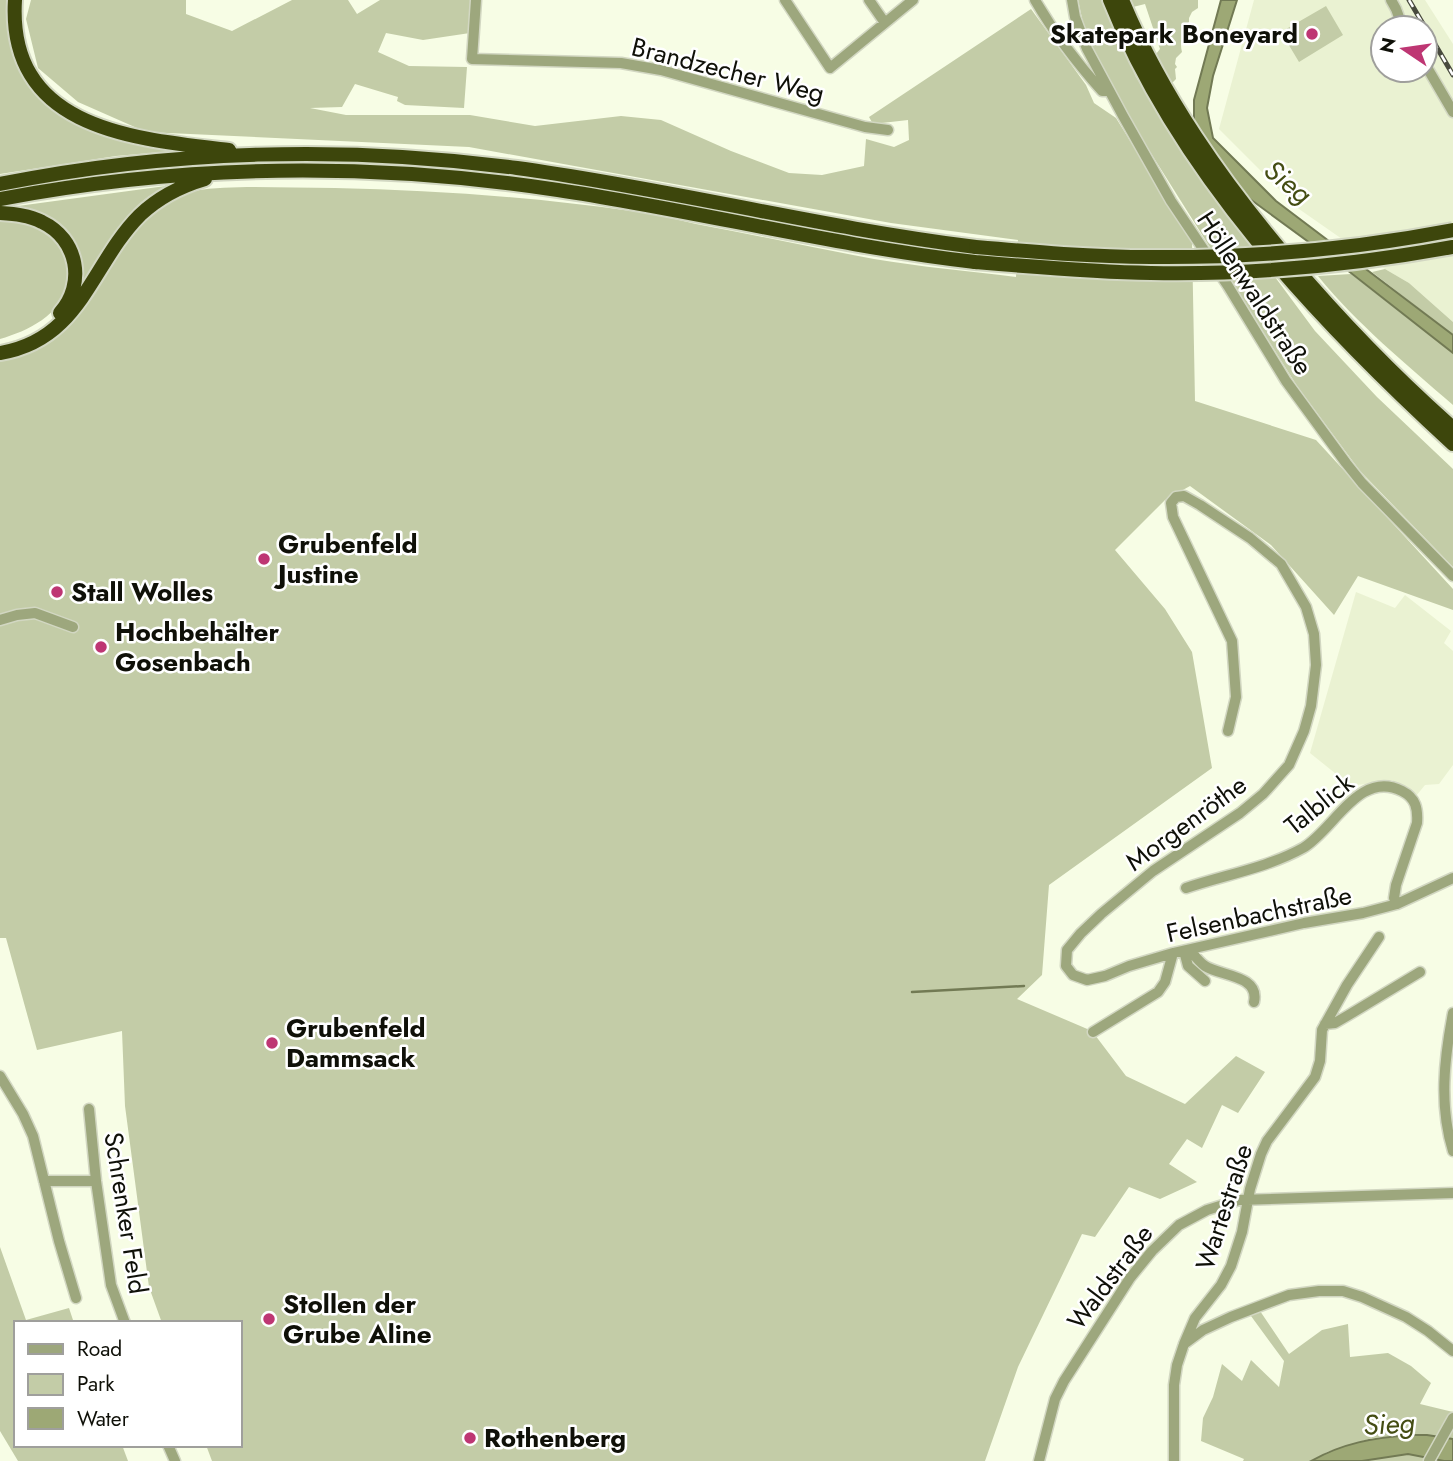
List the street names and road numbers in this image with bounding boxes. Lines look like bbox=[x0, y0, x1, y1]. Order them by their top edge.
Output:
street label: Brandzecher Weg bbox=[628, 28, 828, 112]
street label: Höllenwaldstraße bbox=[1188, 203, 1322, 383]
street label: Talblick bbox=[1276, 764, 1362, 844]
street label: Morgenröthe bbox=[1118, 766, 1254, 880]
street label: Felsenbachstraße bbox=[1163, 876, 1355, 952]
street label: Schrenker Feld bbox=[94, 1129, 158, 1297]
street label: Wartestraße bbox=[1186, 1139, 1262, 1275]
street label: Waldstraße bbox=[1058, 1217, 1162, 1337]

